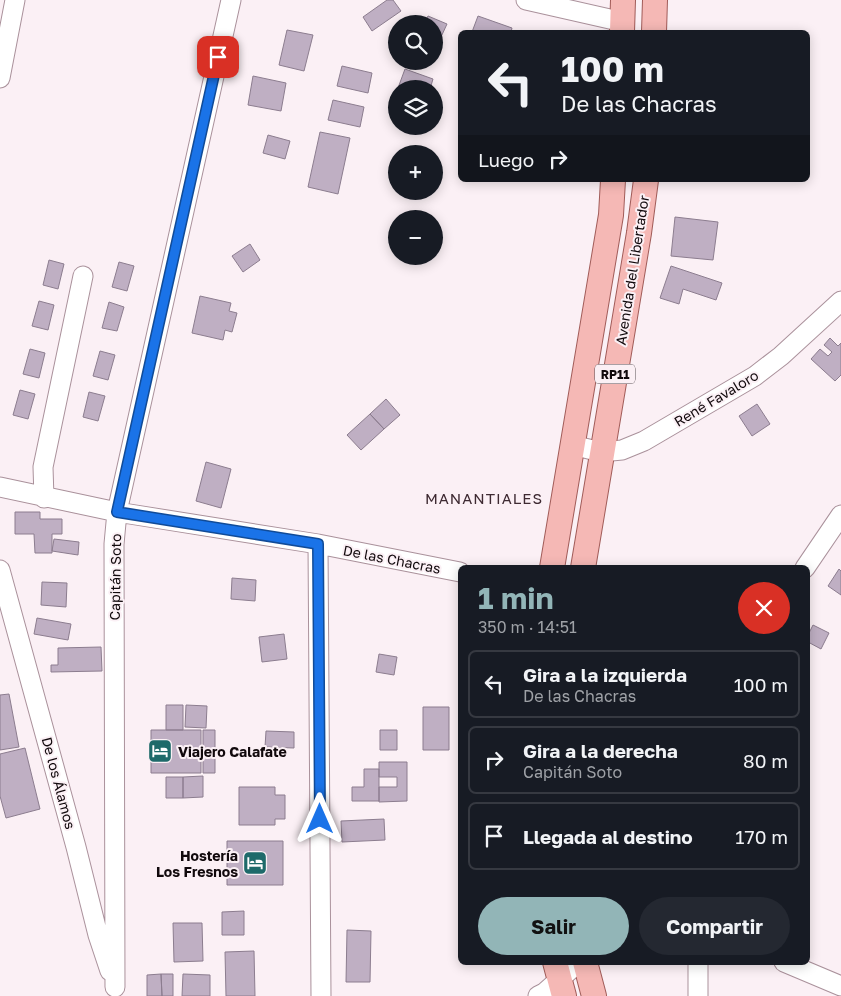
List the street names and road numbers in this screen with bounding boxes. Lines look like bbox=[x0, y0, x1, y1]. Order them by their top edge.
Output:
street label: Avenida del Libertador bbox=[612, 193, 652, 346]
road number: RP11 bbox=[595, 364, 635, 384]
street label: René Favaloro bbox=[671, 366, 761, 430]
street label: Capitán Soto bbox=[106, 533, 124, 621]
street label: De las Chacras bbox=[342, 541, 442, 577]
street label: De los Álamos bbox=[39, 735, 79, 831]

